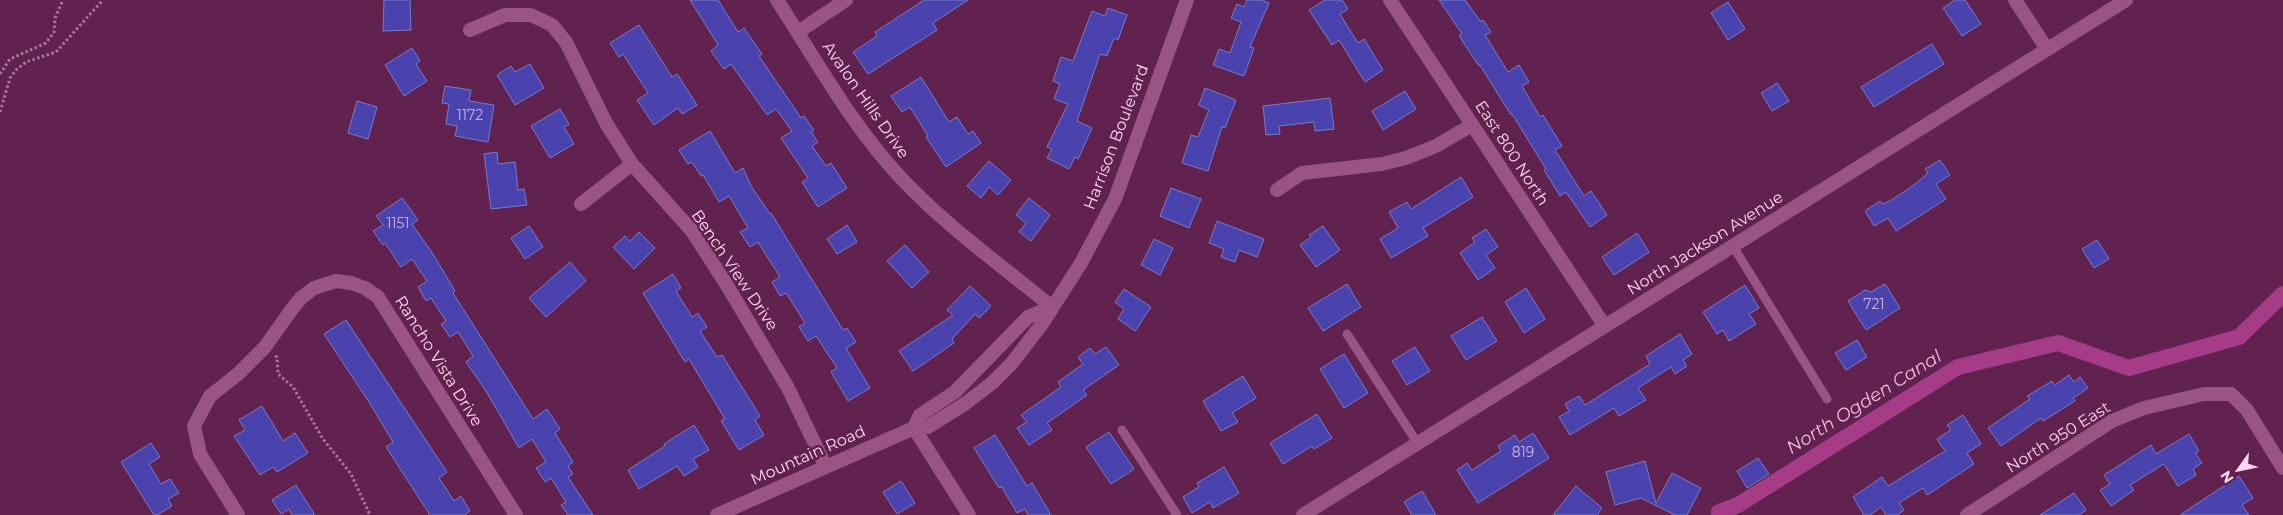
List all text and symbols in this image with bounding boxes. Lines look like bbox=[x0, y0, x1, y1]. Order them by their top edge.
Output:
street label: Avalon Hills Drive bbox=[819, 38, 913, 162]
street label: Harrison Boulevard bbox=[1080, 62, 1152, 212]
street label: East 800 North bbox=[1471, 97, 1553, 209]
house number: 1172 bbox=[457, 106, 483, 124]
street label: North Jackson Avenue bbox=[1624, 187, 1786, 299]
street label: Bench View Drive bbox=[688, 206, 782, 334]
house number: 1151 bbox=[386, 214, 410, 232]
street label: Rancho Vista Drive bbox=[391, 292, 487, 430]
house number: 721 bbox=[1863, 295, 1885, 313]
water label: North Ogden Canal bbox=[1782, 345, 1946, 459]
street label: North 950 East bbox=[2002, 397, 2114, 477]
street label: Mountain Road bbox=[748, 421, 868, 489]
house number: 819 bbox=[1512, 443, 1534, 461]
north arrow bbox=[2213, 445, 2263, 495]
text: N bbox=[2216, 467, 2238, 487]

